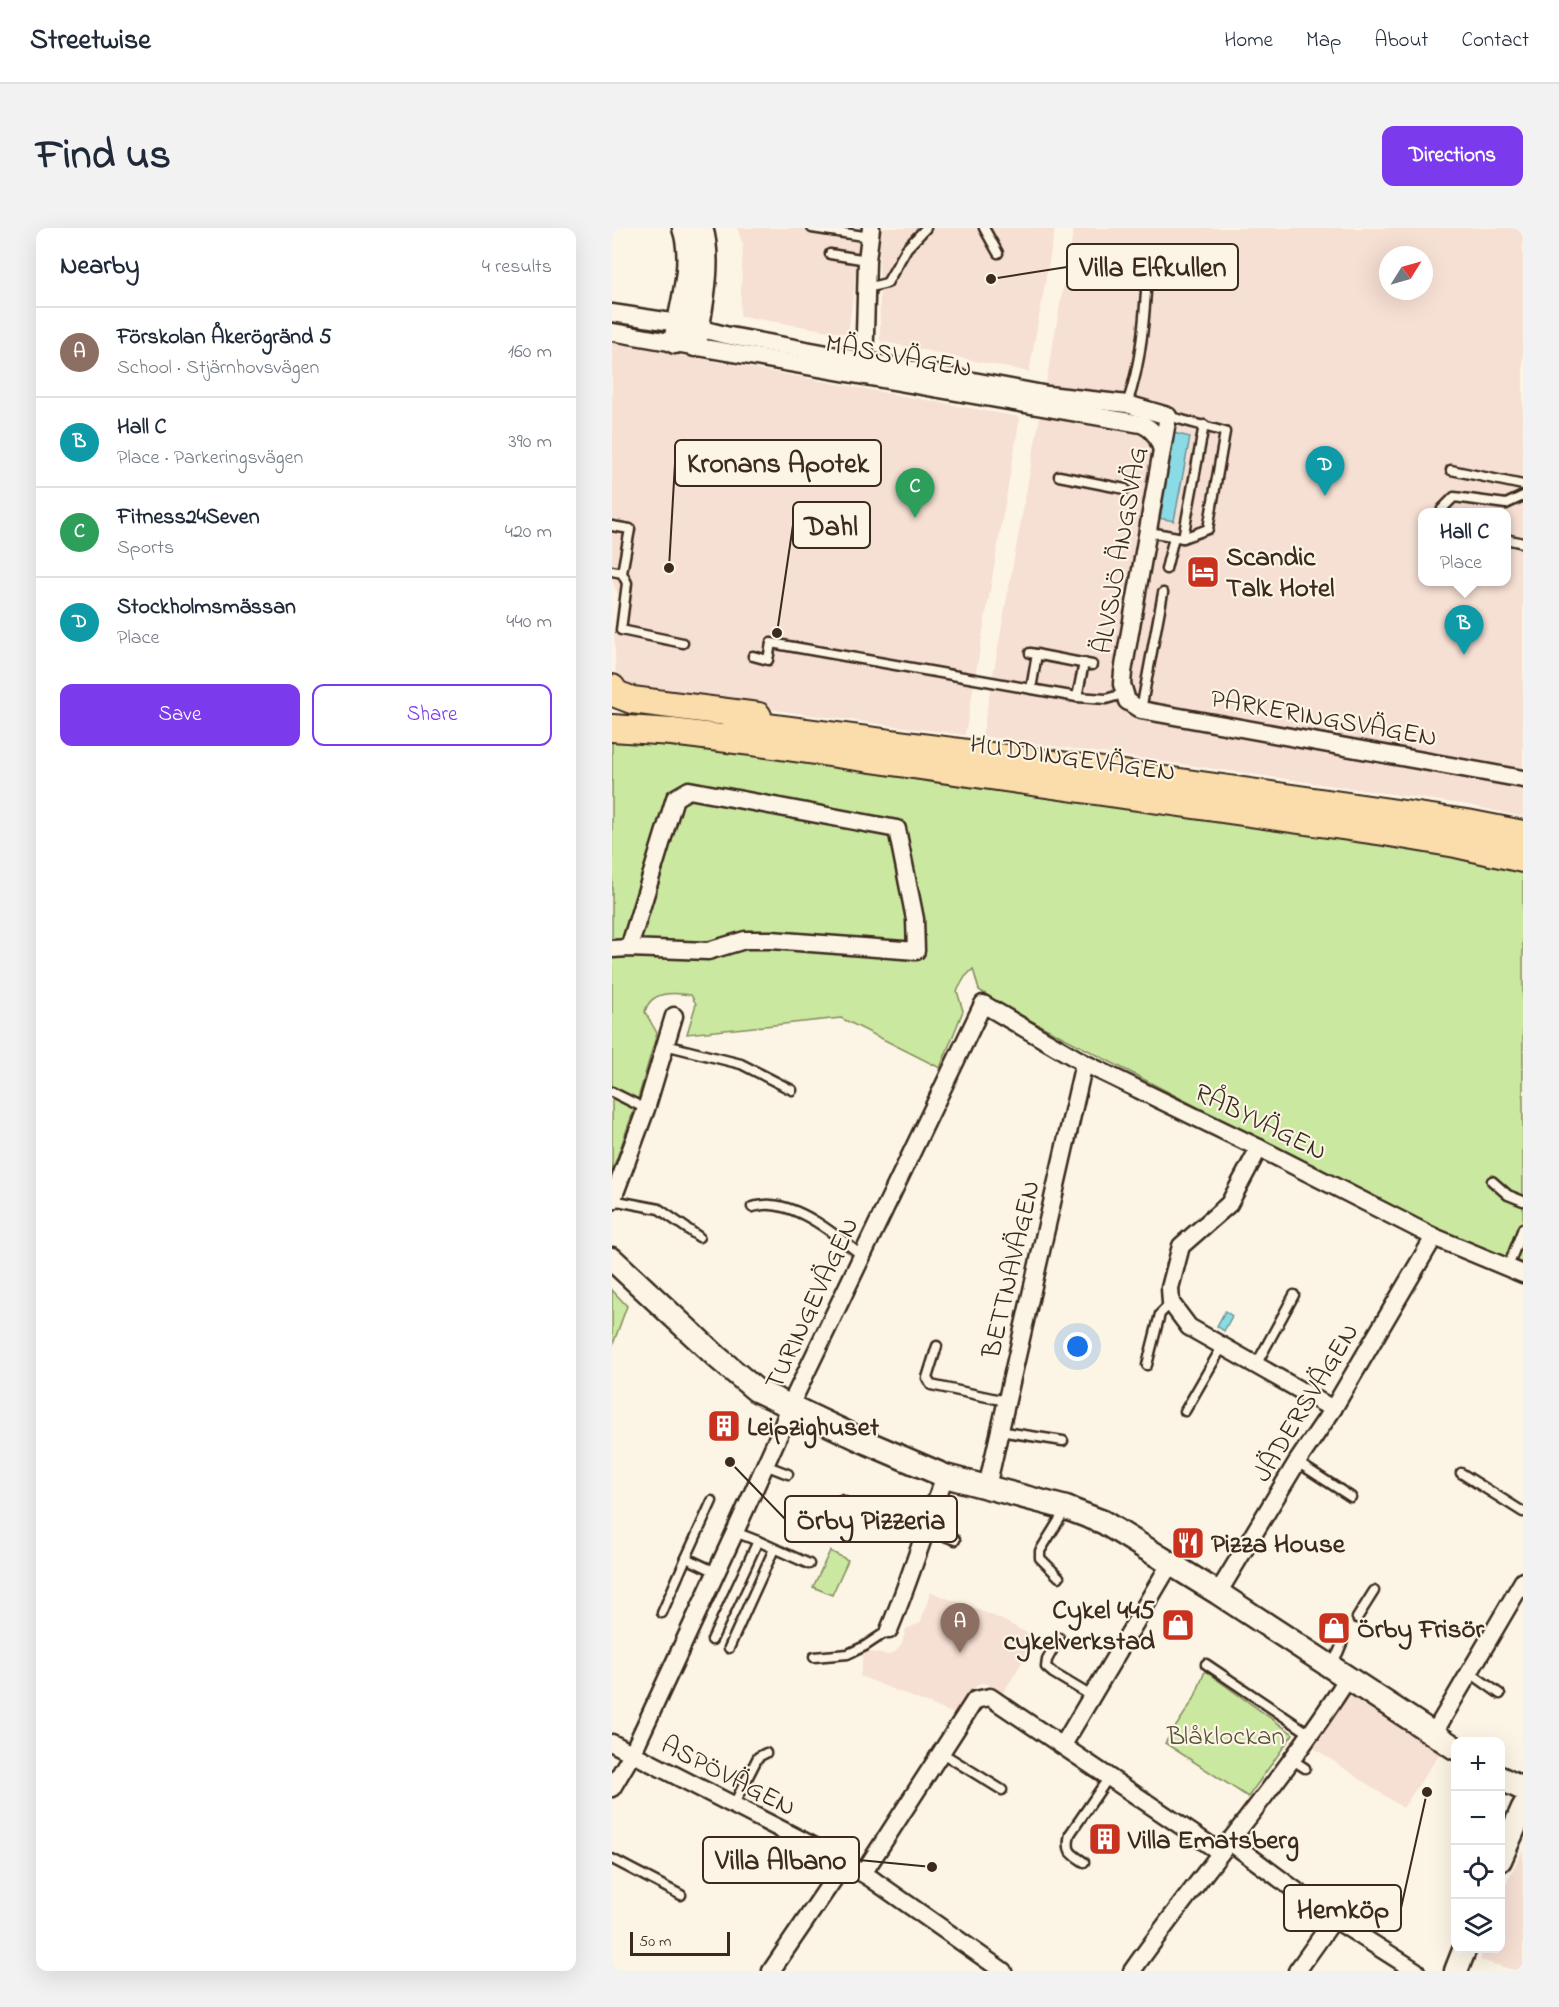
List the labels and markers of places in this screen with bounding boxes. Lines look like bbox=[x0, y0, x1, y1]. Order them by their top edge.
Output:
callout: Villa Elfkullen bbox=[1067, 244, 1238, 290]
callout: Kronans Apotek bbox=[675, 440, 881, 486]
pin: D bbox=[1306, 446, 1344, 496]
pin: C bbox=[896, 468, 934, 518]
callout: Dahl bbox=[793, 502, 870, 548]
place label: Scandic Talk Hotel bbox=[1226, 539, 1335, 609]
hotel icon: Scandic Talk Hotel bbox=[1185, 554, 1221, 590]
pin: B bbox=[1444, 606, 1484, 655]
building icon: Leipzighuset bbox=[706, 1408, 742, 1444]
place label: Leipzighuset bbox=[747, 1409, 880, 1449]
callout: Örby Pizzeria bbox=[785, 1496, 957, 1542]
restaurant icon: Pizza House bbox=[1170, 1525, 1206, 1561]
place label: Pizza House bbox=[1211, 1526, 1346, 1565]
place label: Cykel 445 cykelverkstad bbox=[1003, 1592, 1156, 1662]
pin: A bbox=[940, 1604, 980, 1653]
shop icon: Cykel 445 cykelverkstad bbox=[1160, 1607, 1196, 1643]
shop icon: Örby Frisör bbox=[1316, 1610, 1352, 1646]
place label: Örby Frisör bbox=[1357, 1611, 1484, 1650]
building icon: Villa Ematsberg bbox=[1087, 1821, 1123, 1857]
place label: Villa Ematsberg bbox=[1127, 1822, 1299, 1862]
callout: Villa Albano bbox=[703, 1837, 859, 1883]
callout: Hemköp bbox=[1284, 1885, 1401, 1931]

